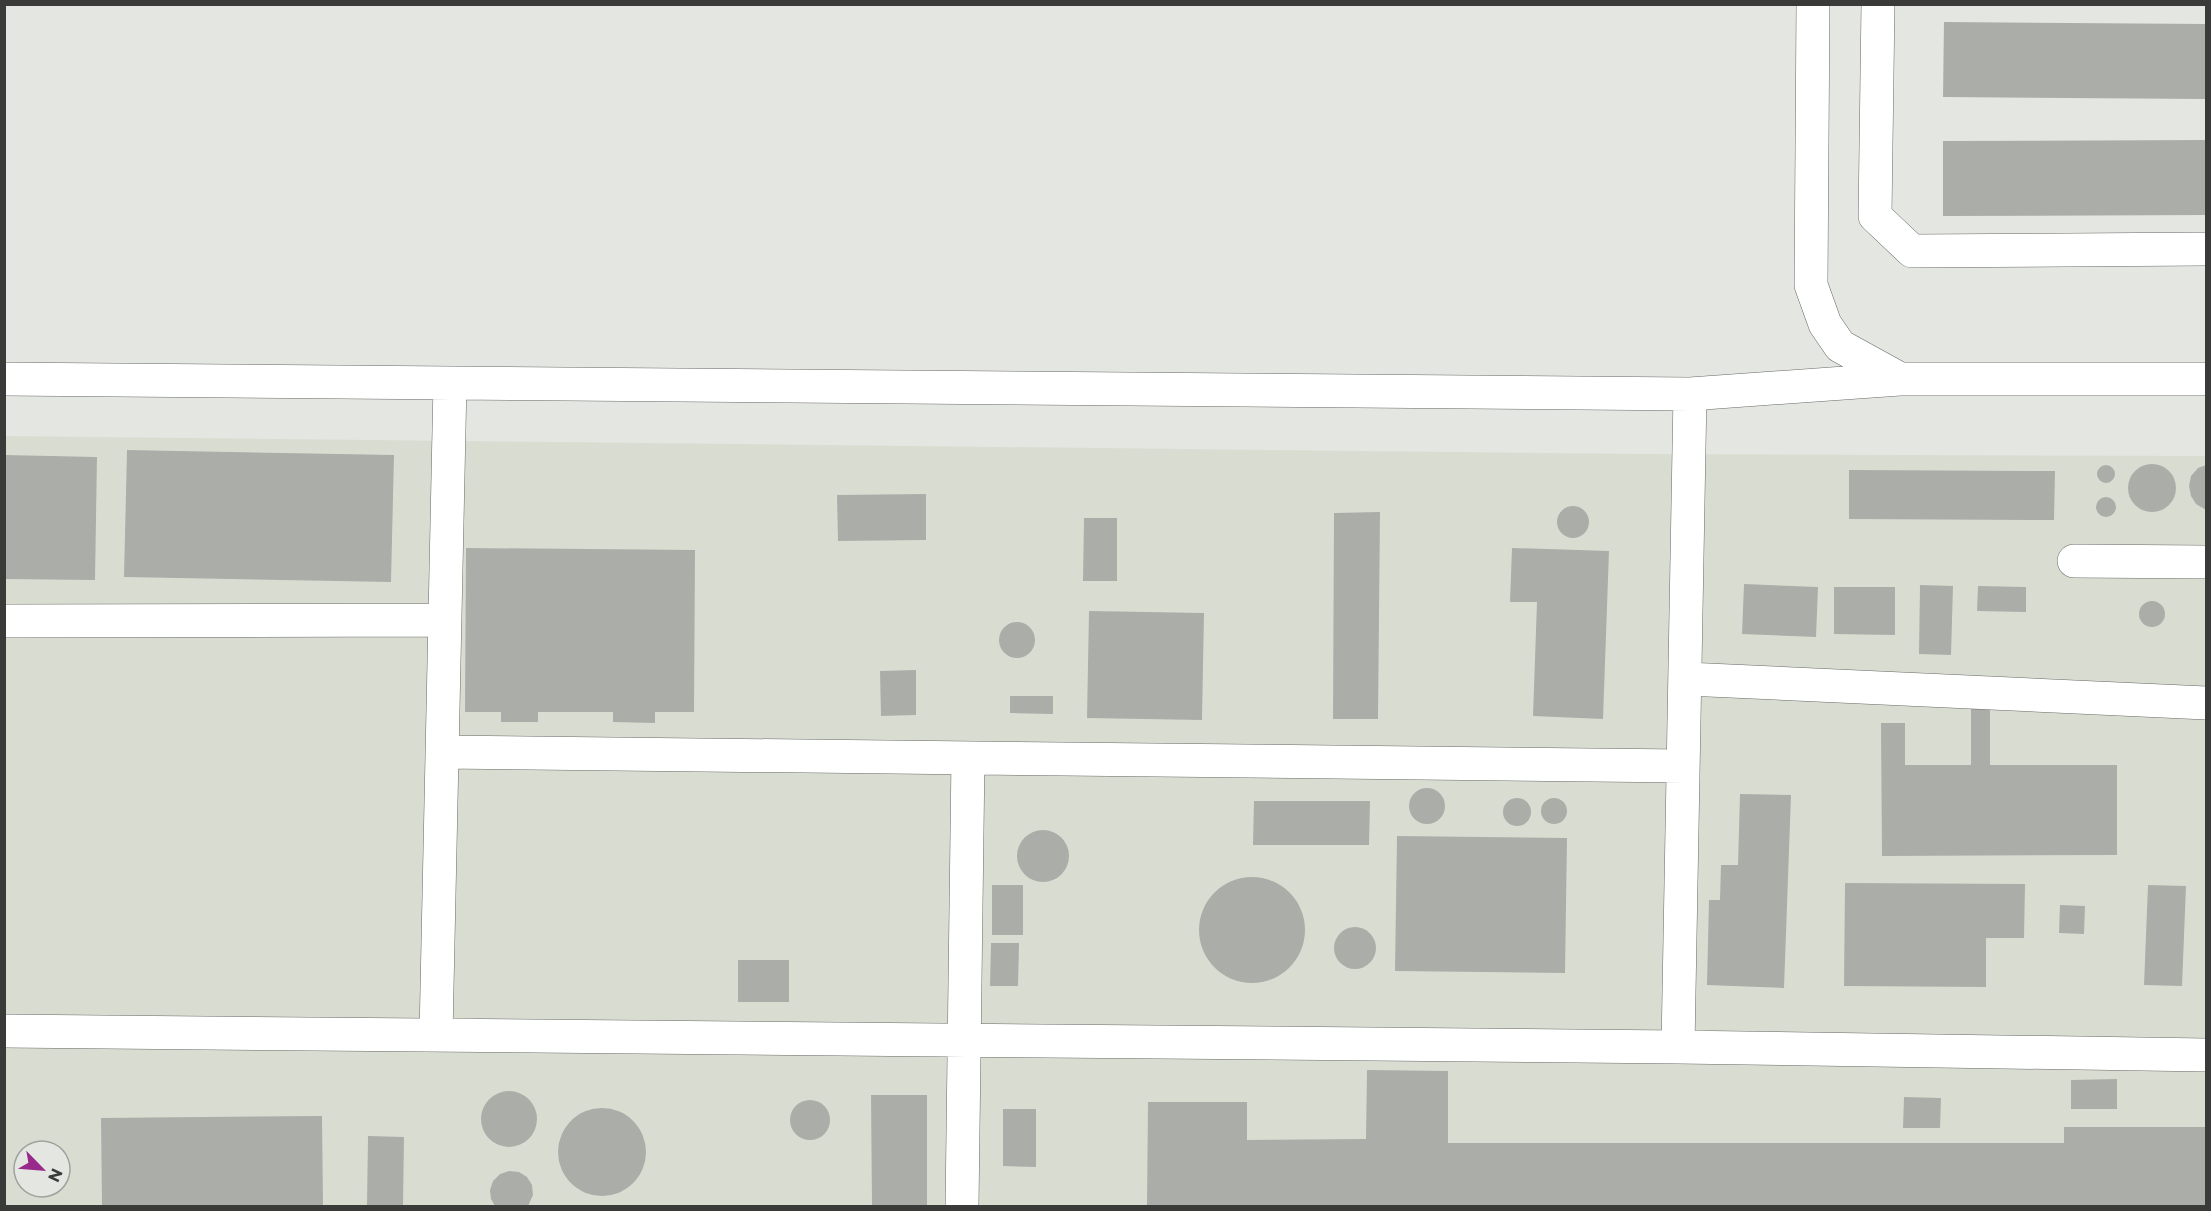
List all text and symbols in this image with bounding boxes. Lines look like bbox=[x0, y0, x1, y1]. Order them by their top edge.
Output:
north arrow bbox=[12, 1139, 72, 1199]
text: N bbox=[44, 1165, 66, 1185]

